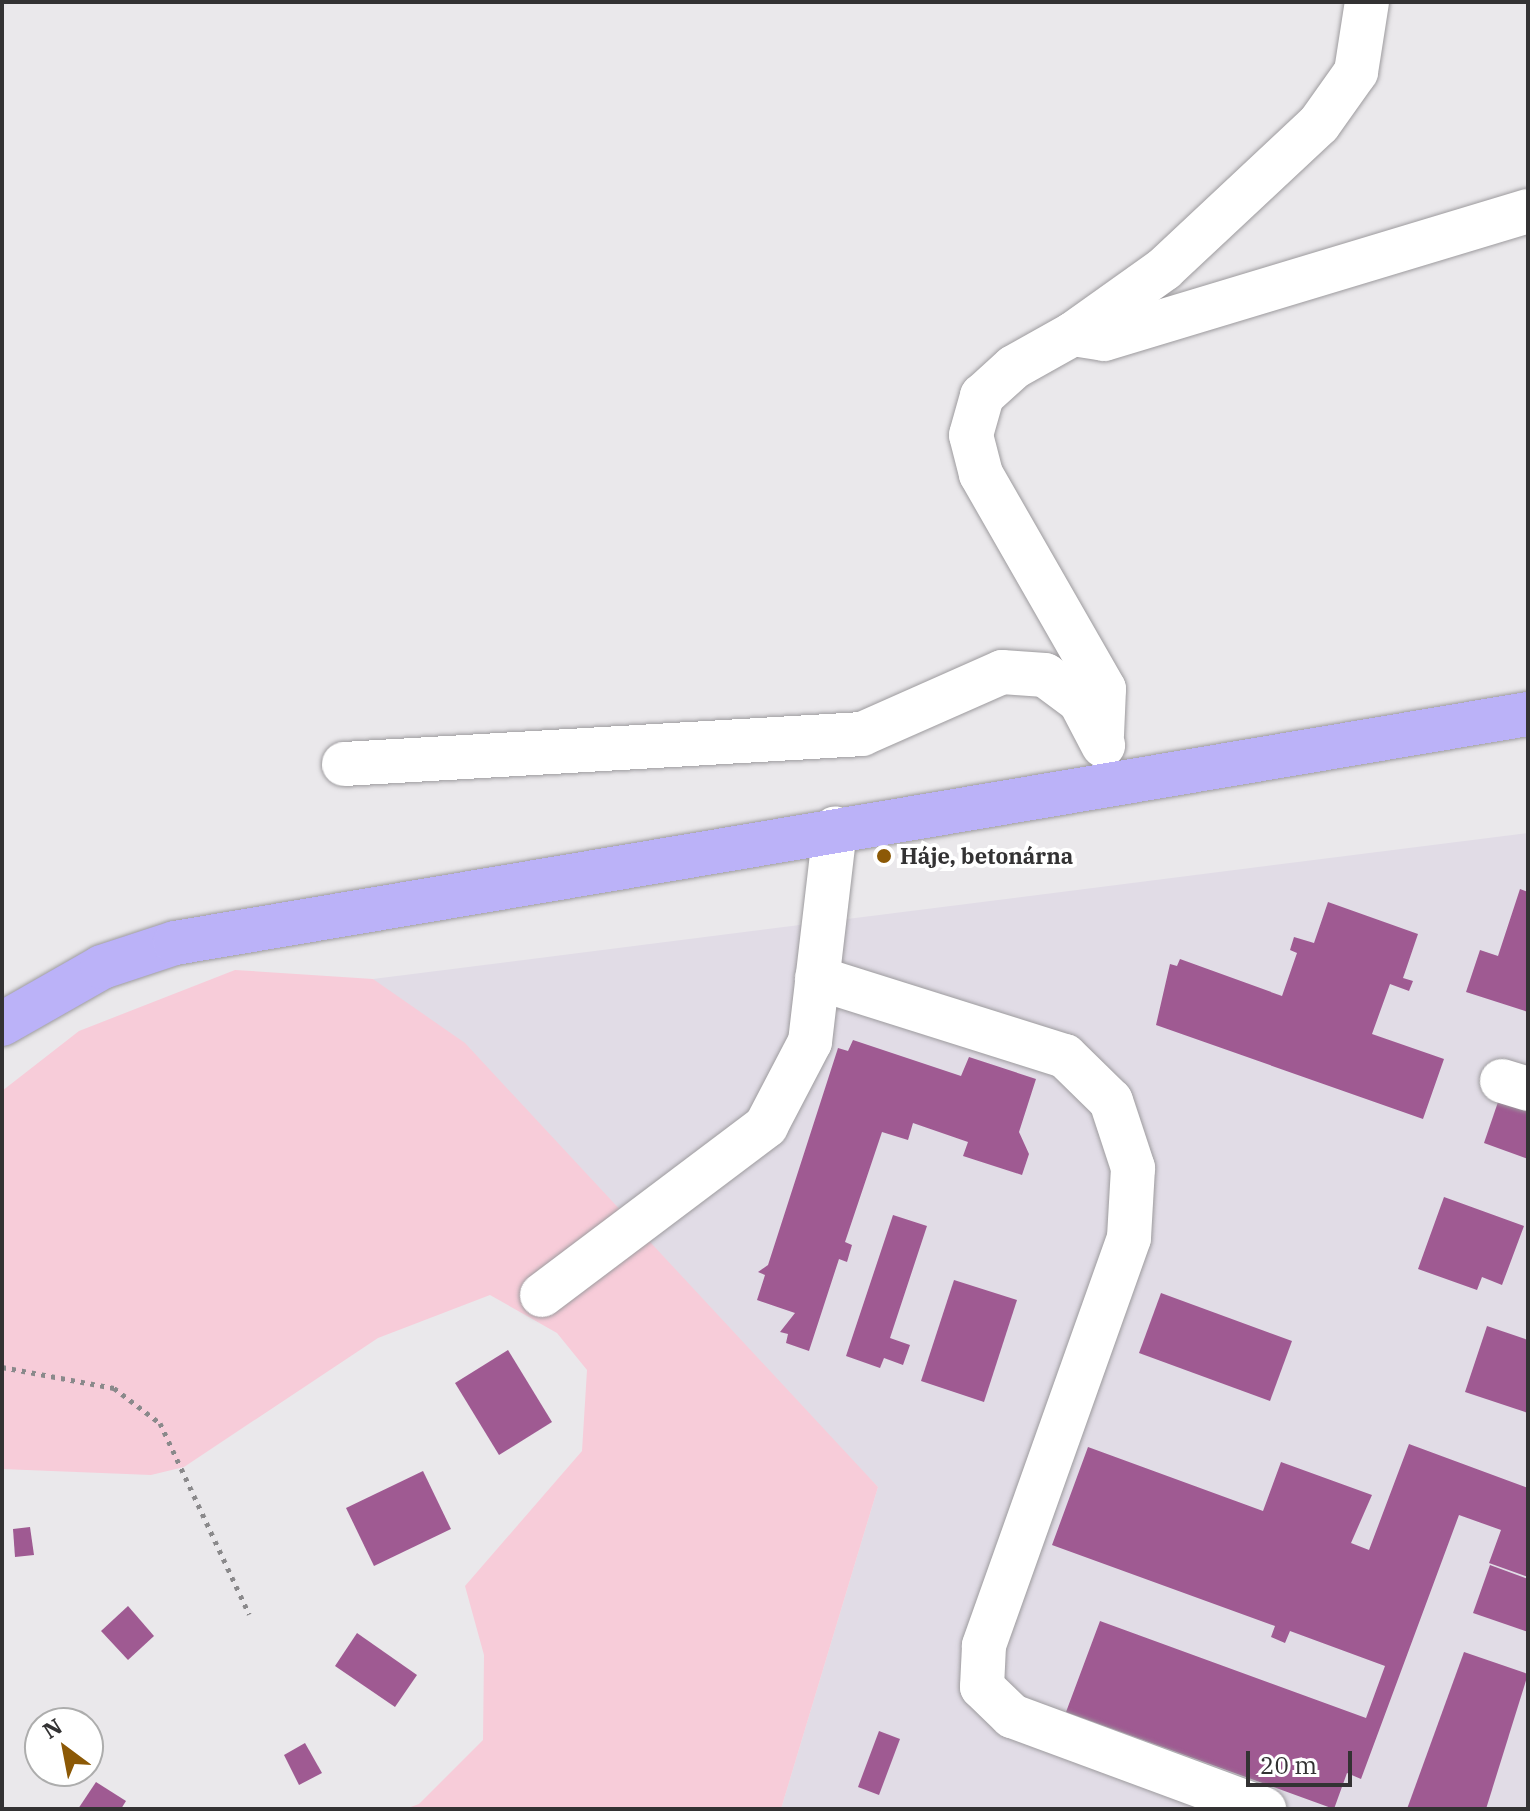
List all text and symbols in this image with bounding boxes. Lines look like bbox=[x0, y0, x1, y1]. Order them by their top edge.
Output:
place label: Háje, betonárna bbox=[900, 843, 1073, 869]
marker: Háje, betonárna bbox=[875, 847, 893, 865]
north arrow bbox=[24, 1707, 104, 1787]
text: N bbox=[37, 1711, 67, 1745]
scale bar bbox=[1250, 1735, 1356, 1785]
text: 20 m bbox=[1260, 1749, 1317, 1781]

